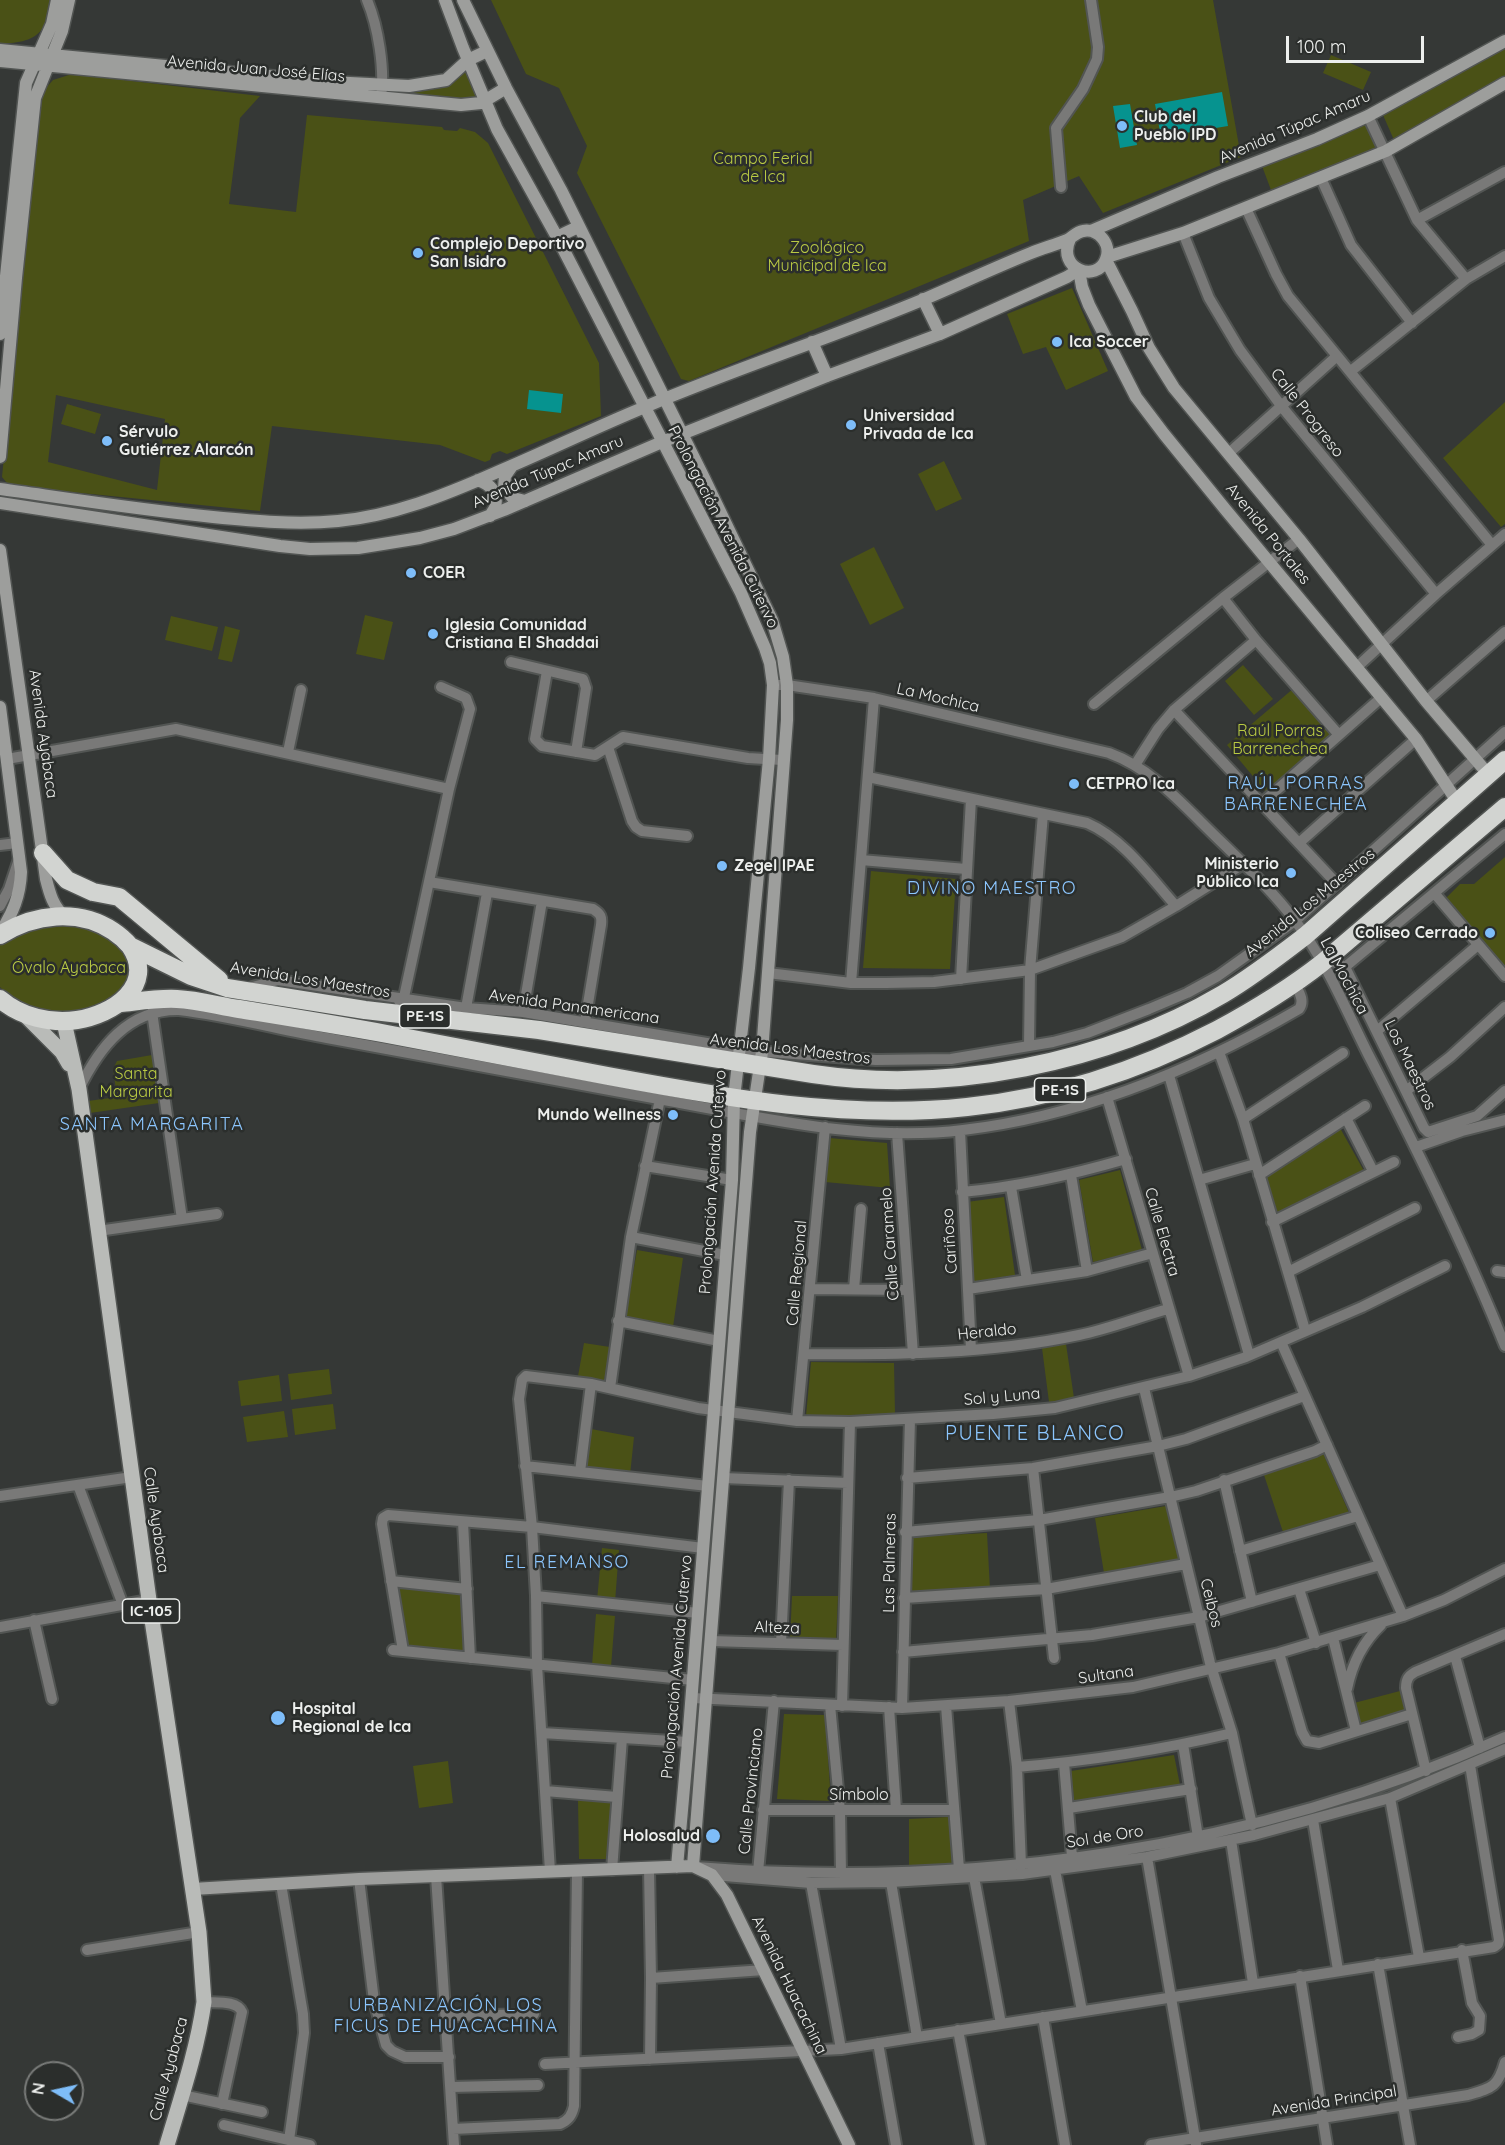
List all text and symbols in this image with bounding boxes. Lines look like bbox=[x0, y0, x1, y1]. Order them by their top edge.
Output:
scale bar bbox=[1289, 24, 1427, 62]
text: 100 m bbox=[1297, 35, 1346, 58]
street label: Avenida Juan José Elías bbox=[166, 52, 346, 86]
street label: Avenida Túpac Amaru bbox=[1216, 86, 1374, 168]
place label: Club del Pueblo IPD bbox=[1134, 107, 1217, 145]
marker: Club del Pueblo IPD bbox=[1115, 119, 1129, 133]
park label: Campo Ferial de Ica bbox=[713, 149, 813, 187]
place label: Complejo Deportivo San Isidro bbox=[430, 234, 584, 272]
park label: Zoológico Municipal de Ica bbox=[767, 238, 887, 276]
marker: Complejo Deportivo San Isidro bbox=[411, 246, 425, 260]
place label: Ica Soccer bbox=[1069, 332, 1149, 352]
marker: Ica Soccer bbox=[1050, 335, 1064, 349]
street label: Calle Progreso bbox=[1266, 365, 1348, 461]
place label: Universidad Privada de Ica bbox=[863, 406, 974, 444]
marker: Universidad Privada de Ica bbox=[844, 418, 858, 432]
place label: Sérvulo Gutiérrez Alarcón bbox=[119, 422, 254, 460]
street label: Prolongación Avenida Cutervo bbox=[663, 423, 783, 631]
street label: Avenida Túpac Amaru bbox=[469, 431, 627, 513]
marker: Sérvulo Gutiérrez Alarcón bbox=[100, 434, 114, 448]
street label: Avenida Portales bbox=[1221, 480, 1315, 588]
place label: COER bbox=[423, 563, 465, 583]
marker: COER bbox=[404, 566, 418, 580]
place label: Iglesia Comunidad Cristiana El Shaddai bbox=[445, 615, 599, 653]
marker: Iglesia Comunidad Cristiana El Shaddai bbox=[426, 627, 440, 641]
street label: Avenida Ayabaca bbox=[24, 668, 62, 800]
street label: La Mochica bbox=[895, 679, 981, 717]
park label: Raúl Porras Barrenechea bbox=[1232, 721, 1328, 759]
district label: RAÚL PORRAS BARRENECHEA bbox=[1224, 773, 1368, 816]
place label: CETPRO Ica bbox=[1086, 774, 1175, 794]
marker: CETPRO Ica bbox=[1067, 777, 1081, 791]
street label: Avenida Los Maestros bbox=[1241, 845, 1379, 961]
place label: Ministerio Público Ica bbox=[1196, 854, 1279, 892]
place label: Zegel IPAE bbox=[734, 856, 815, 876]
marker: Zegel IPAE bbox=[715, 859, 729, 873]
marker: Ministerio Público Ica bbox=[1284, 866, 1298, 880]
district label: DIVINO MAESTRO bbox=[907, 878, 1077, 900]
place label: Coliseo Cerrado bbox=[1355, 923, 1478, 943]
marker: Coliseo Cerrado bbox=[1483, 926, 1497, 940]
street label: La Mochica bbox=[1316, 934, 1372, 1018]
park label: Óvalo Ayabaca bbox=[12, 958, 126, 978]
street label: Avenida Los Maestros bbox=[229, 958, 391, 1002]
street label: Avenida Panamericana bbox=[488, 986, 660, 1028]
road number: PE-1S bbox=[400, 1004, 450, 1028]
street label: Los Maestros bbox=[1380, 1017, 1440, 1113]
street label: Avenida Los Maestros bbox=[709, 1030, 871, 1068]
park label: Santa Margarita bbox=[99, 1064, 173, 1102]
street label: Prolongación Avenida Cutervo bbox=[696, 1069, 730, 1295]
road number: PE-1S bbox=[1034, 1078, 1086, 1102]
place label: Mundo Wellness bbox=[537, 1105, 661, 1125]
marker: Mundo Wellness bbox=[666, 1108, 680, 1122]
district label: SANTA MARGARITA bbox=[60, 1114, 244, 1136]
street label: Calle Electra bbox=[1140, 1185, 1184, 1279]
street label: Calle Caramelo bbox=[876, 1187, 904, 1301]
street label: Cariñoso bbox=[938, 1208, 962, 1274]
street label: Calle Regional bbox=[783, 1219, 811, 1327]
street label: Heraldo bbox=[957, 1319, 1017, 1345]
street label: Sol y Luna bbox=[963, 1384, 1041, 1410]
district label: PUENTE BLANCO bbox=[945, 1422, 1125, 1446]
street label: Calle Ayabaca bbox=[139, 1466, 173, 1574]
street label: Las Palmeras bbox=[880, 1513, 900, 1613]
district label: EL REMANSO bbox=[504, 1552, 630, 1574]
street label: Prolongación Avenida Cutervo bbox=[658, 1554, 696, 1780]
street label: Ceibos bbox=[1196, 1577, 1226, 1629]
road number: IC-105 bbox=[122, 1599, 180, 1623]
street label: Alteza bbox=[754, 1618, 800, 1638]
street label: Sultana bbox=[1077, 1662, 1135, 1688]
place label: Hospital Regional de Ica bbox=[292, 1699, 411, 1737]
marker: Hospital Regional de Ica bbox=[269, 1709, 287, 1727]
street label: Calle Provinciano bbox=[735, 1727, 767, 1855]
street label: Símbolo bbox=[829, 1785, 889, 1805]
street label: Sol de Oro bbox=[1065, 1821, 1145, 1853]
place label: Holosalud bbox=[623, 1826, 700, 1846]
marker: Holosalud bbox=[704, 1827, 722, 1845]
street label: Avenida Huacachina bbox=[747, 1913, 831, 2057]
district label: URBANIZACIÓN LOS FICUS DE HUACACHINA bbox=[333, 1995, 559, 2038]
street label: Calle Ayabaca bbox=[146, 2015, 192, 2123]
north arrow bbox=[24, 2061, 84, 2121]
text: N bbox=[27, 2081, 49, 2096]
street label: Avenida Principal bbox=[1270, 2082, 1398, 2120]

